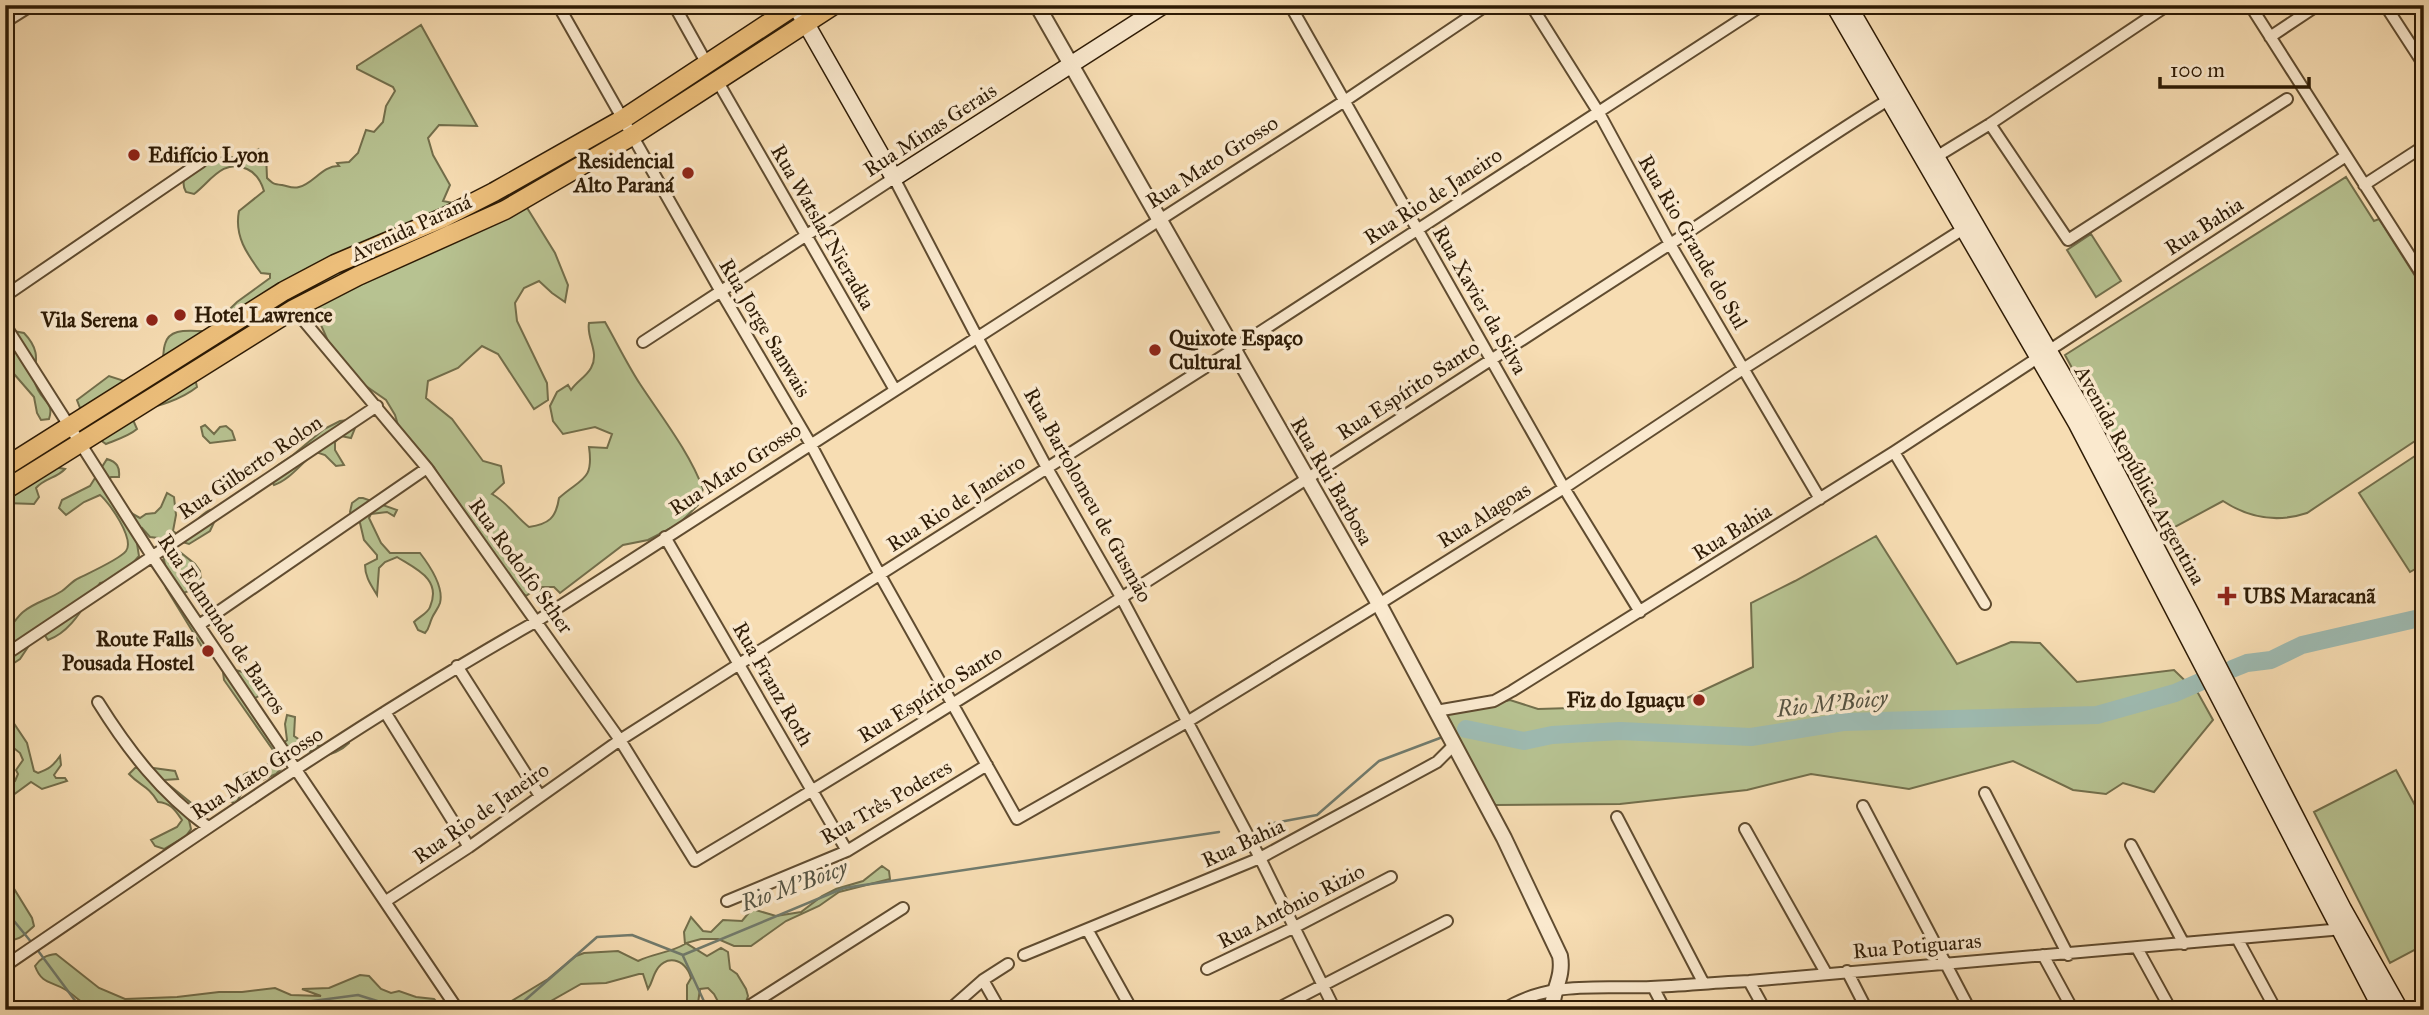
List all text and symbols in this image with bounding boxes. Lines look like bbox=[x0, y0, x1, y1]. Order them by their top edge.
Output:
scale bar bbox=[2160, 46, 2308, 90]
text: 100 m bbox=[2170, 57, 2225, 83]
street label: Rua Minas Gerais bbox=[859, 77, 1001, 183]
street label: Rua Mato Grosso bbox=[1141, 109, 1283, 214]
street label: Rua Watslaf Nieradka bbox=[765, 140, 881, 314]
street label: Rua Rio de Janeiro bbox=[1359, 141, 1507, 250]
place label: Edifício Lyon bbox=[148, 142, 270, 168]
marker: Edifício Lyon bbox=[126, 147, 142, 163]
place label: Residencial Alto Paraná bbox=[572, 148, 675, 198]
street label: Rua Rio Grande do Sul bbox=[1633, 150, 1754, 334]
marker: Residencial Alto Paraná bbox=[680, 165, 696, 181]
street label: Avenida Paraná bbox=[346, 189, 476, 268]
street label: Rua Bahia bbox=[2160, 191, 2248, 261]
street label: Rua Xavier da Silva bbox=[1427, 221, 1533, 379]
street label: Rua Jorge Sanwais bbox=[713, 254, 817, 402]
place label: Hotel Lawrence bbox=[194, 302, 333, 328]
place label: Vila Serena bbox=[40, 307, 139, 333]
marker: Hotel Lawrence bbox=[172, 307, 188, 323]
marker: Vila Serena bbox=[144, 312, 160, 328]
place label: Quixote Espaço Cultural bbox=[1169, 325, 1303, 375]
street label: Rua Espírito Santo bbox=[1332, 334, 1484, 446]
marker: Quixote Espaço Cultural bbox=[1147, 342, 1163, 358]
street label: Avenida República Argentina bbox=[2068, 360, 2211, 589]
street label: Rua Bartolomeu de Gusmão bbox=[1018, 383, 1158, 607]
street label: Rua Gilberto Rolon bbox=[173, 409, 327, 525]
street label: Rua Rui Barbosa bbox=[1285, 412, 1379, 550]
street label: Rua Mato Grosso bbox=[664, 416, 806, 521]
street label: Rua Rio de Janeiro bbox=[882, 448, 1030, 557]
street label: Rua Alagoas bbox=[1433, 476, 1535, 554]
street label: Rua Rodolfo Sther bbox=[463, 493, 579, 639]
street label: Rua Bahia bbox=[1688, 498, 1776, 566]
street label: Rua Edmundo de Barros bbox=[152, 529, 292, 719]
place label: UBS Maracanã bbox=[2243, 583, 2376, 609]
marker: UBS Maracanã bbox=[2217, 586, 2237, 606]
street label: Rua Franz Roth bbox=[727, 617, 819, 751]
place label: Route Falls Pousada Hostel bbox=[62, 626, 195, 676]
street label: Rua Espírito Santo bbox=[853, 639, 1007, 749]
marker: Route Falls Pousada Hostel bbox=[200, 643, 216, 659]
water label: Rio M'Boicy bbox=[1774, 683, 1890, 723]
place label: Fiz do Iguaçu bbox=[1567, 687, 1686, 713]
marker: Fiz do Iguaçu bbox=[1691, 692, 1707, 708]
street label: Rua Mato Grosso bbox=[186, 720, 328, 825]
street label: Rua Três Poderes bbox=[816, 754, 956, 850]
street label: Rua Rio de Janeiro bbox=[408, 756, 554, 870]
street label: Rua Bahia bbox=[1198, 813, 1289, 873]
water label: Rio M'Boicy bbox=[736, 852, 853, 918]
street label: Rua Antônio Rizio bbox=[1213, 858, 1369, 954]
street label: Rua Potiguaras bbox=[1852, 927, 1982, 965]

